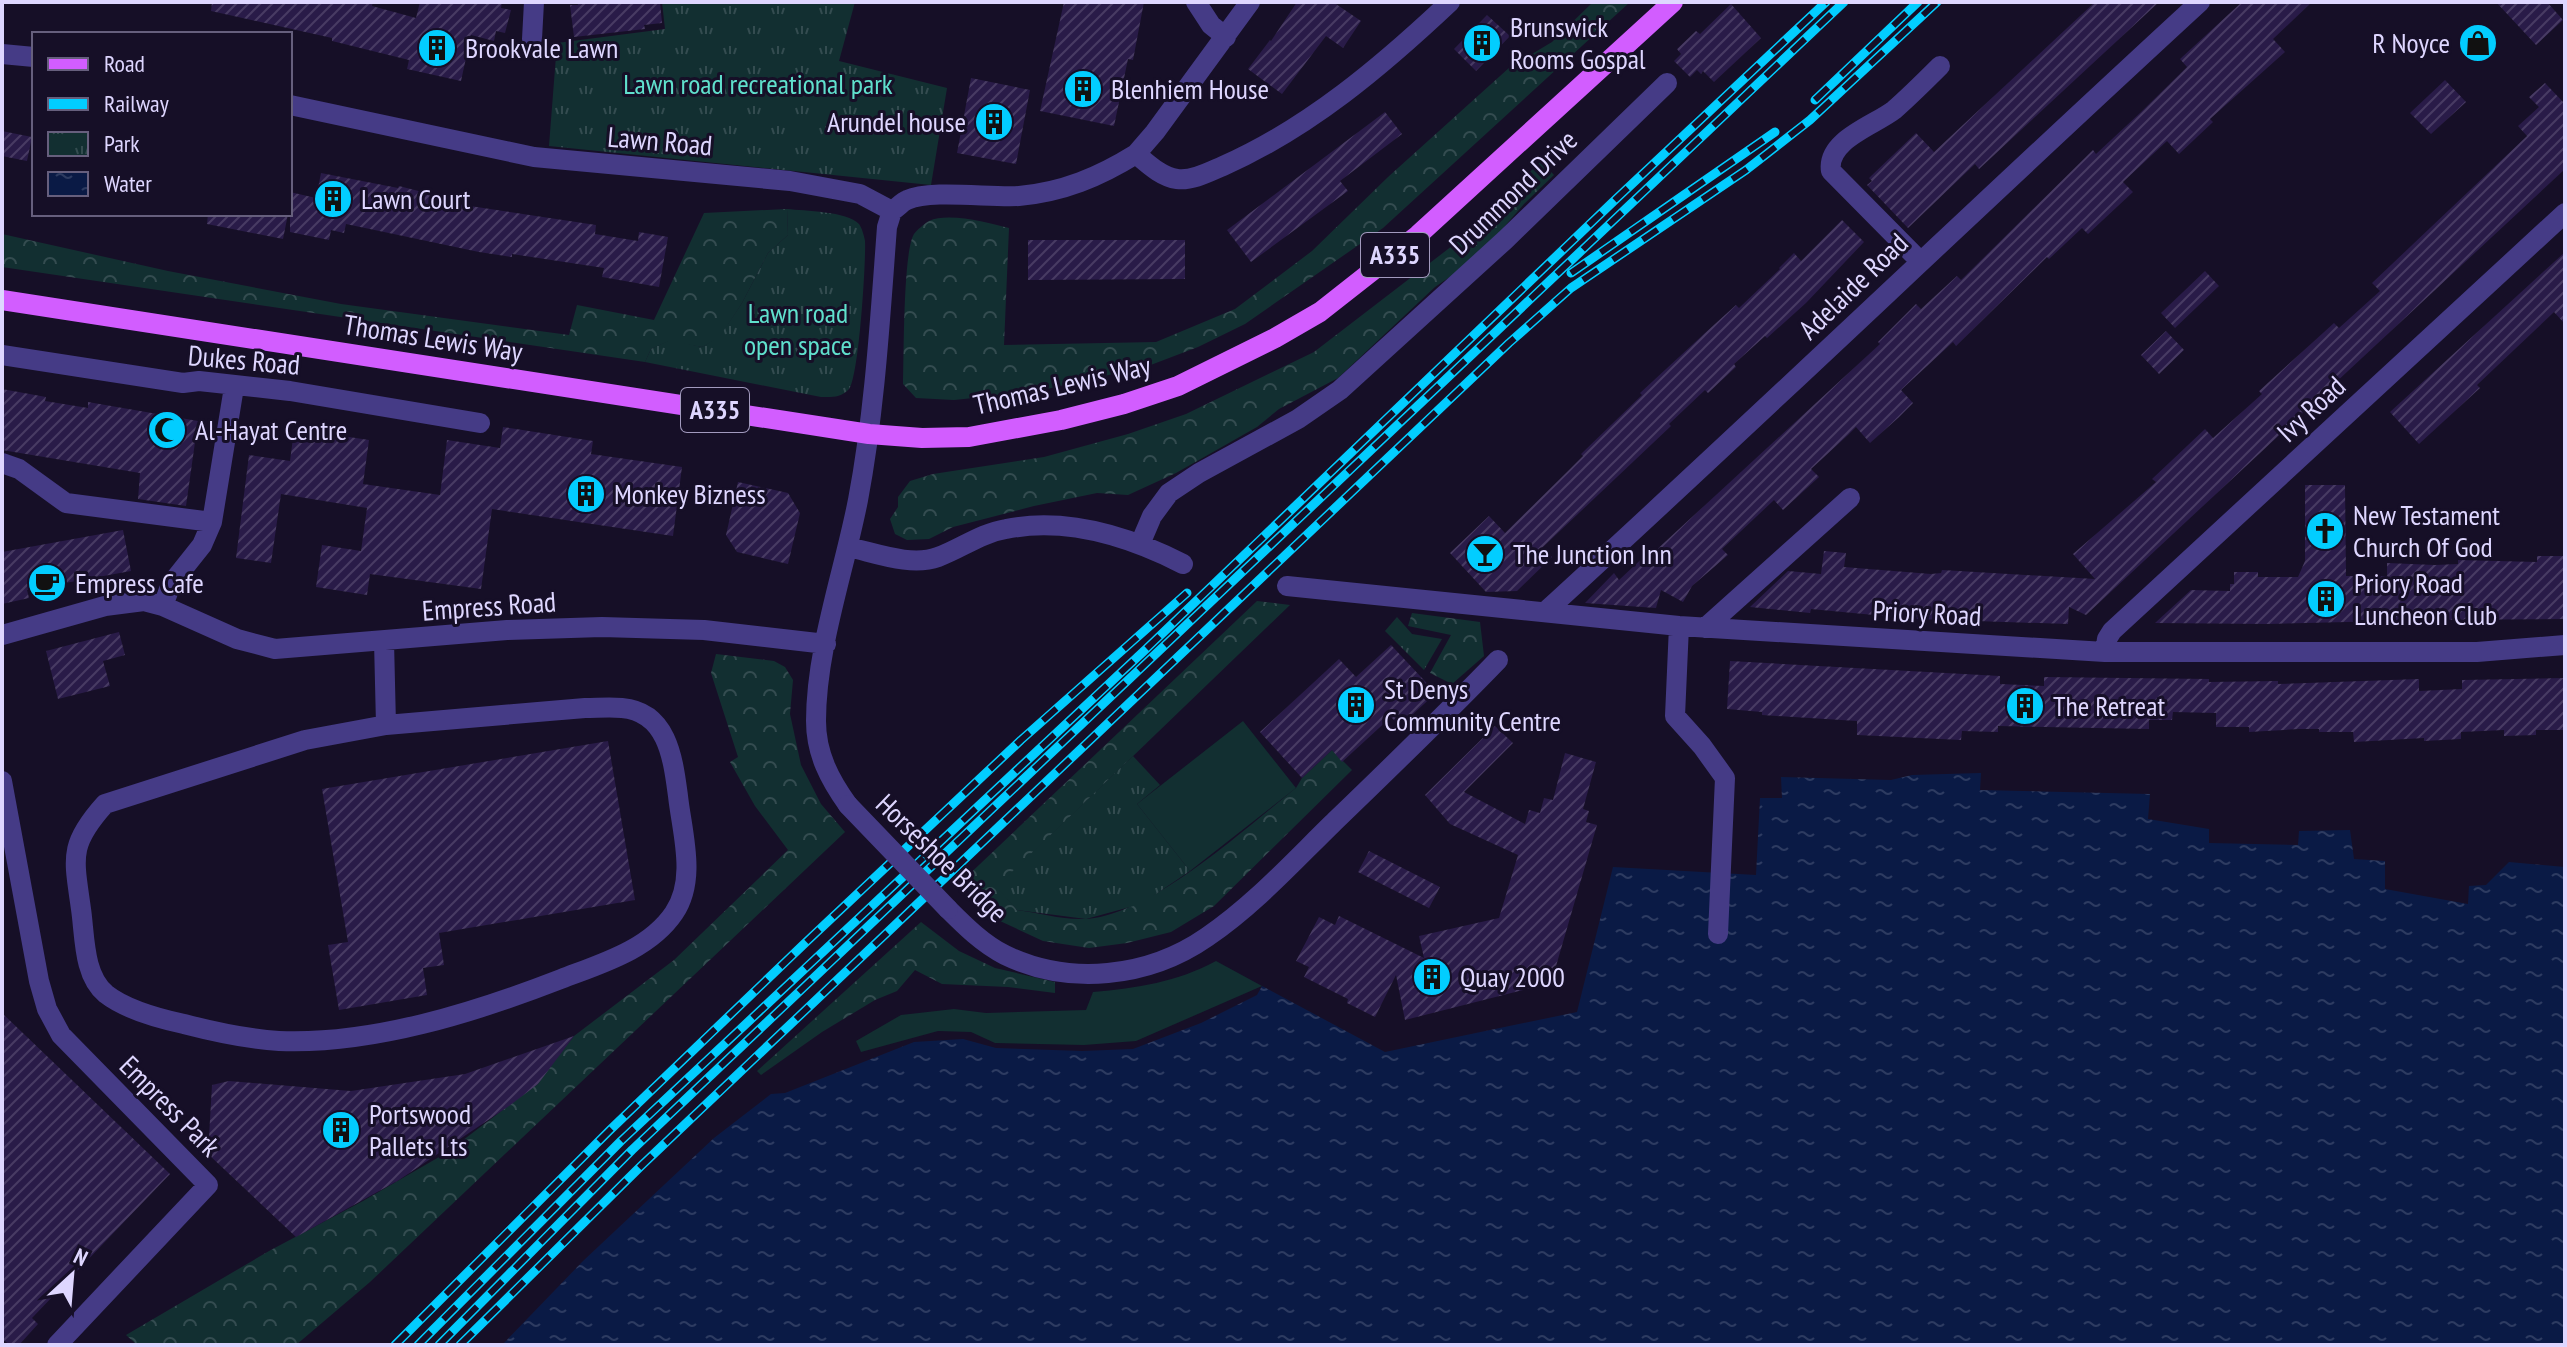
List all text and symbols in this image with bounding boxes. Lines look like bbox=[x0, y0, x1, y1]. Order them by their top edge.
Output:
place label: Brunswick Rooms Gospal bbox=[1510, 8, 1646, 77]
building icon: Brunswick Rooms Gospal bbox=[1461, 22, 1503, 64]
shop icon: R Noyce bbox=[2457, 22, 2499, 64]
place label: R Noyce bbox=[2372, 24, 2450, 61]
building icon: Brookvale Lawn bbox=[416, 27, 458, 69]
place label: Brookvale Lawn bbox=[465, 29, 618, 66]
legend bbox=[32, 32, 292, 216]
text: Road bbox=[104, 48, 145, 79]
park label: Lawn road recreational park bbox=[623, 65, 893, 102]
building icon: Blenhiem House bbox=[1062, 68, 1104, 110]
place label: Blenhiem House bbox=[1111, 70, 1269, 107]
text: Railway bbox=[104, 88, 169, 119]
building icon: Arundel house bbox=[973, 101, 1015, 143]
place label: Arundel house bbox=[827, 103, 966, 140]
street label: Lawn Road bbox=[606, 117, 714, 164]
street label: Drummond Drive bbox=[1441, 121, 1585, 262]
text: Park bbox=[104, 128, 140, 159]
text: Water bbox=[104, 168, 152, 199]
building icon: Lawn Court bbox=[312, 178, 354, 220]
place label: Lawn Court bbox=[361, 180, 471, 217]
street label: Adelaide Road bbox=[1790, 224, 1915, 347]
road number: A335 bbox=[1361, 233, 1429, 277]
park label: Lawn road open space bbox=[744, 294, 852, 363]
street label: Thomas Lewis Way bbox=[341, 305, 526, 370]
street label: Dukes Road bbox=[187, 336, 302, 383]
street label: Thomas Lewis Way bbox=[970, 346, 1155, 423]
street label: Ivy Road bbox=[2268, 367, 2353, 450]
road number: A335 bbox=[681, 388, 749, 432]
mosque icon: Al-Hayat Centre bbox=[146, 409, 188, 451]
place label: Al-Hayat Centre bbox=[195, 411, 347, 448]
building icon: Monkey Bizness bbox=[565, 473, 607, 515]
place label: Monkey Bizness bbox=[614, 475, 766, 512]
place label: New Testament Church Of God bbox=[2353, 496, 2500, 565]
church icon: New Testament Church Of God bbox=[2304, 510, 2346, 552]
bar icon: The Junction Inn bbox=[1464, 533, 1506, 575]
place label: The Junction Inn bbox=[1513, 535, 1672, 572]
cafe icon: Empress Cafe bbox=[26, 562, 68, 604]
place label: Empress Cafe bbox=[75, 564, 204, 601]
place label: Priory Road Luncheon Club bbox=[2354, 564, 2497, 633]
building icon: Priory Road Luncheon Club bbox=[2305, 578, 2347, 620]
street label: Empress Road bbox=[421, 582, 557, 629]
street label: Priory Road bbox=[1872, 591, 1982, 634]
place label: St Denys Community Centre bbox=[1384, 670, 1561, 739]
building icon: St Denys Community Centre bbox=[1335, 684, 1377, 726]
building icon: The Retreat bbox=[2004, 685, 2046, 727]
place label: The Retreat bbox=[2053, 687, 2165, 724]
street label: Horseshoe Bridge bbox=[868, 785, 1016, 930]
building icon: Quay 2000 bbox=[1411, 956, 1453, 998]
place label: Quay 2000 bbox=[1460, 958, 1565, 995]
street label: Empress Park bbox=[112, 1047, 229, 1164]
place label: Portswood Pallets Lts bbox=[369, 1095, 471, 1164]
building icon: Portswood Pallets Lts bbox=[320, 1109, 362, 1151]
north arrow bbox=[32, 1235, 112, 1315]
text: N bbox=[69, 1242, 92, 1272]

